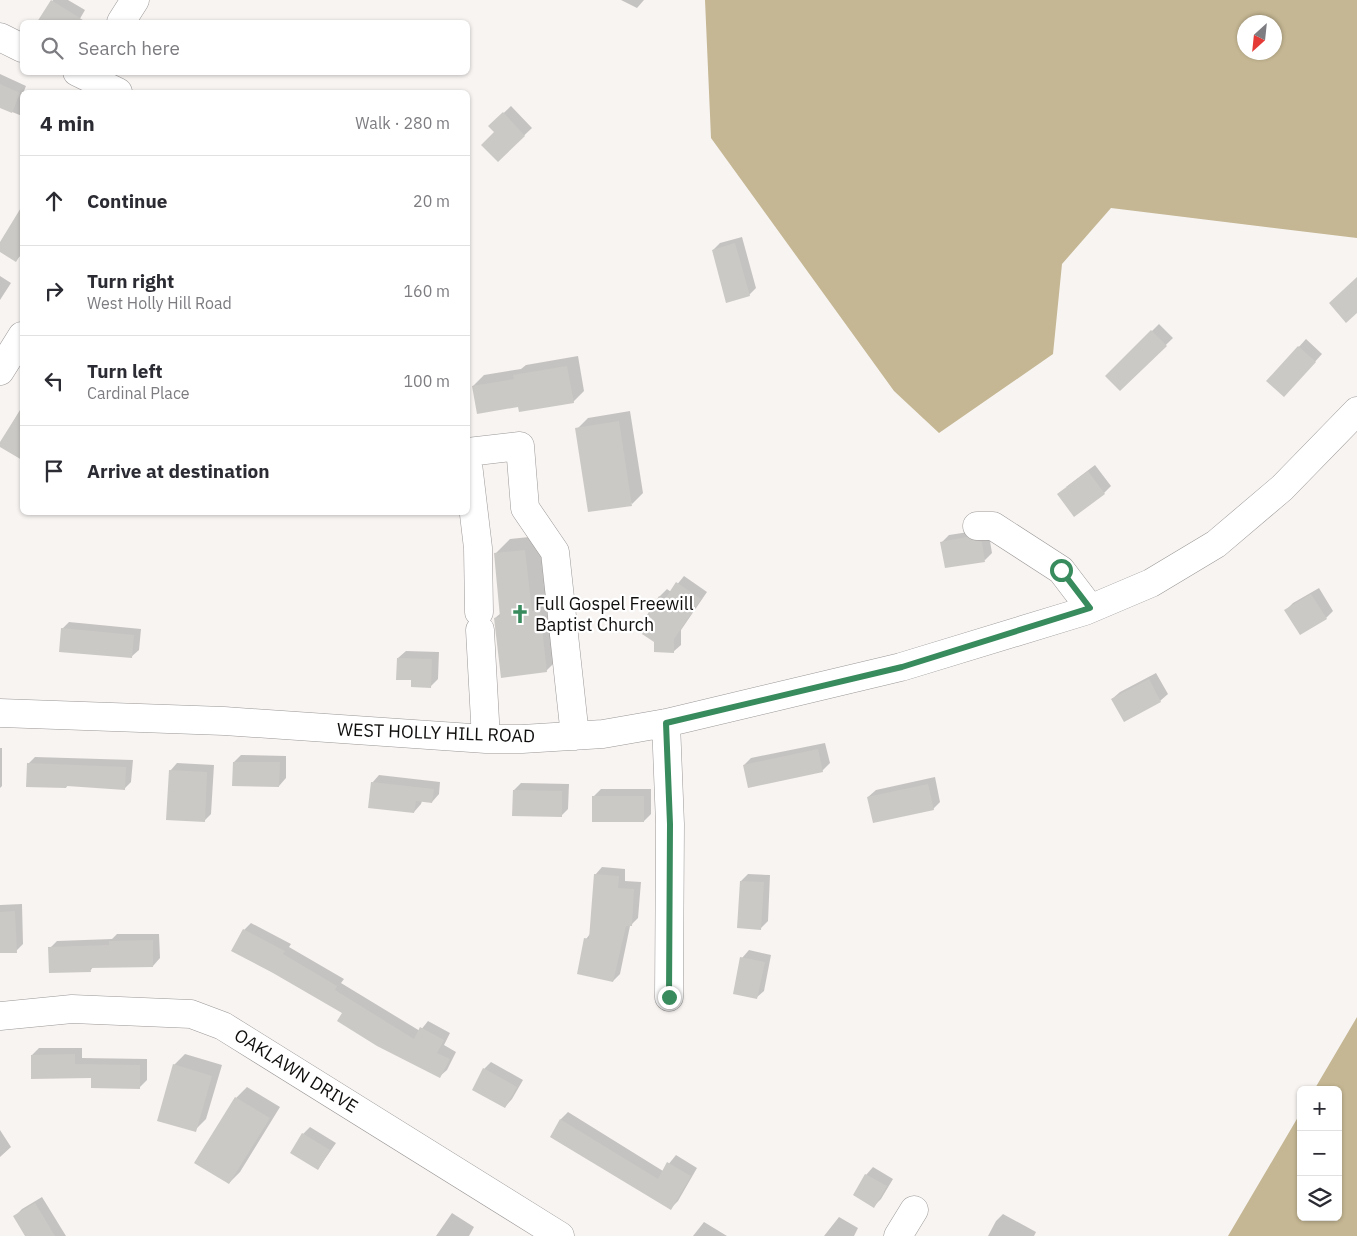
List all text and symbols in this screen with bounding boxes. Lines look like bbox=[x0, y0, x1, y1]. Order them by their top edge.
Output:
north arrow bbox=[1237, 15, 1282, 60]
search box bbox=[20, 20, 470, 75]
icon: search bbox=[38, 34, 66, 62]
text: Search here bbox=[78, 36, 180, 60]
text: 4 min bbox=[40, 109, 95, 137]
text: Walk · 280 m bbox=[355, 113, 450, 133]
icon: ahead bbox=[40, 187, 68, 215]
text: Continue bbox=[87, 189, 167, 213]
text: 20 m bbox=[413, 191, 450, 211]
text: Turn right bbox=[87, 269, 174, 293]
icon: right bbox=[40, 277, 68, 305]
text: 160 m bbox=[403, 281, 450, 301]
text: West Holly Hill Road bbox=[87, 293, 232, 313]
text: Turn left bbox=[87, 359, 163, 383]
icon: left bbox=[40, 367, 68, 395]
text: 100 m bbox=[403, 371, 450, 391]
text: Cardinal Place bbox=[87, 383, 190, 403]
icon: arrive bbox=[40, 457, 68, 485]
text: Arrive at destination bbox=[87, 459, 270, 483]
route start bbox=[1050, 559, 1073, 582]
place label: Full Gospel Freewill Baptist Church bbox=[535, 592, 694, 636]
church icon: Full Gospel Freewill Baptist Church bbox=[509, 603, 531, 625]
street label: WEST HOLLY HILL ROAD bbox=[337, 718, 535, 747]
route end bbox=[658, 986, 681, 1009]
street label: OAKLAWN DRIVE bbox=[230, 1023, 362, 1118]
map controls bbox=[1297, 1086, 1342, 1221]
button: + bbox=[1297, 1086, 1342, 1131]
button: − bbox=[1297, 1131, 1342, 1176]
button: layers bbox=[1297, 1176, 1342, 1221]

